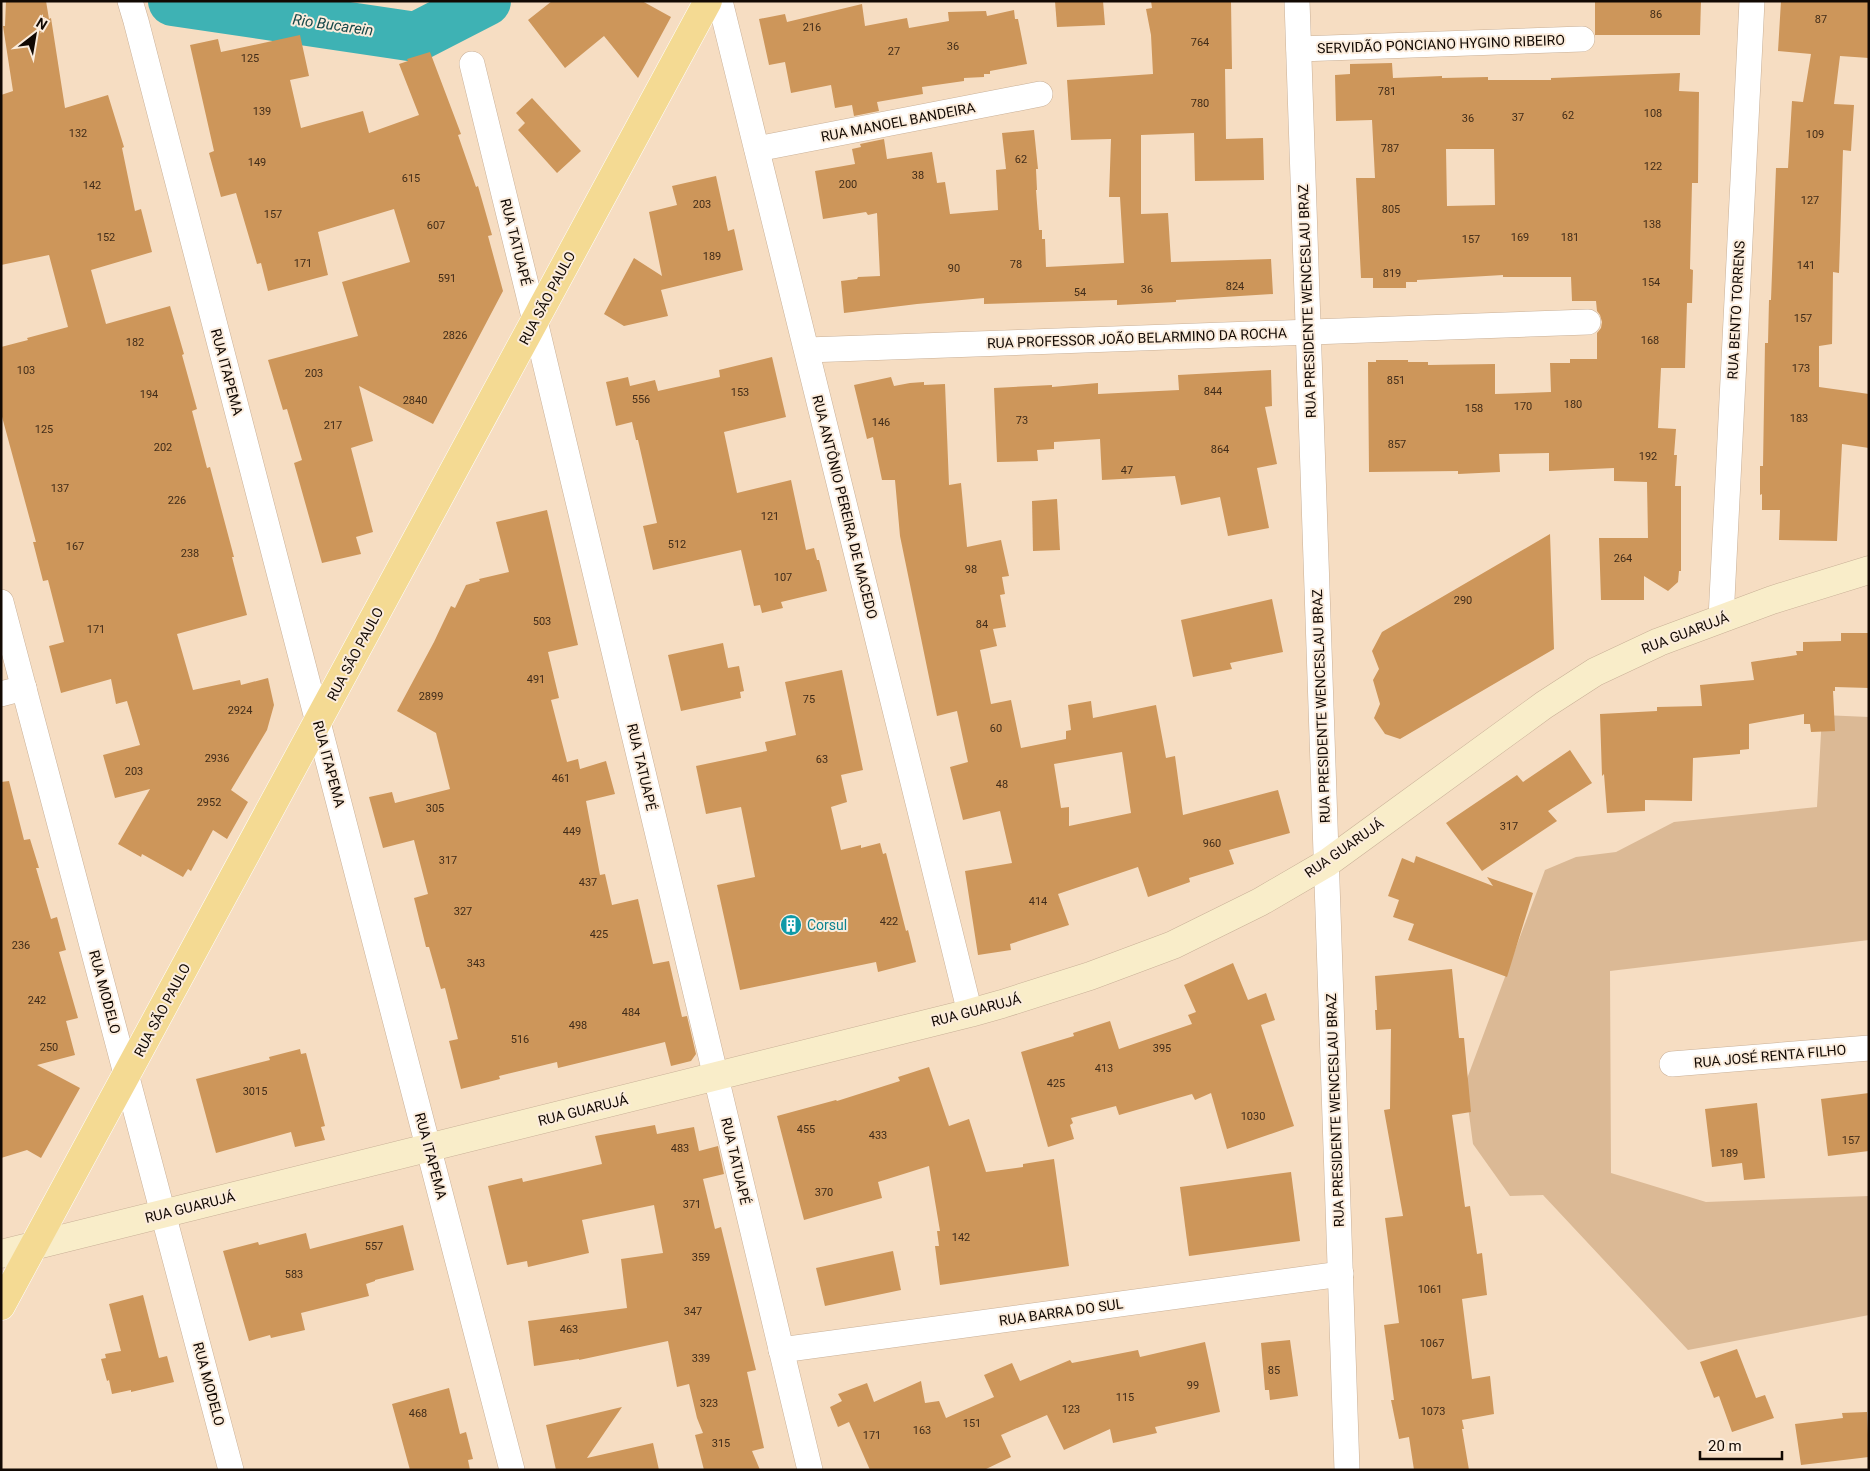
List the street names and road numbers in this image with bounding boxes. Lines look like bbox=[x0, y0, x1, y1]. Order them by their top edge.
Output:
street label: SERVIDÃO PONCIANO HYGINO RIBEIRO bbox=[1317, 31, 1565, 56]
street label: RUA MANOEL BANDEIRA bbox=[820, 99, 976, 145]
street label: RUA PRESIDENTE WENCESLAU BRAZ bbox=[1295, 184, 1319, 418]
street label: RUA TATUAPÉ bbox=[497, 197, 536, 287]
street label: RUA BENTO TORRENS bbox=[1724, 240, 1748, 380]
street label: RUA SÃO PAULO bbox=[515, 248, 578, 347]
street label: RUA PROFESSOR JOÃO BELARMINO DA ROCHA bbox=[987, 324, 1287, 351]
street label: RUA ITAPEMA bbox=[208, 327, 246, 417]
street label: RUA ANTÔNIO PEREIRA DE MACEDO bbox=[809, 393, 882, 621]
street label: RUA PRESIDENTE WENCESLAU BRAZ bbox=[1309, 589, 1333, 823]
street label: RUA SÃO PAULO bbox=[323, 604, 386, 703]
street label: RUA GUARUJÁ bbox=[1639, 608, 1731, 657]
street label: RUA ITAPEMA bbox=[310, 719, 348, 809]
street label: RUA TATUAPÉ bbox=[624, 722, 661, 812]
street label: RUA GUARUJÁ bbox=[1301, 814, 1386, 881]
street label: RUA MODELO bbox=[86, 948, 124, 1036]
street label: RUA SÃO PAULO bbox=[130, 960, 193, 1059]
street label: RUA GUARUJÁ bbox=[929, 989, 1023, 1030]
street label: RUA PRESIDENTE WENCESLAU BRAZ bbox=[1323, 993, 1347, 1227]
street label: RUA JOSÉ RENTA FILHO bbox=[1693, 1040, 1847, 1071]
street label: RUA GUARUJÁ bbox=[536, 1090, 630, 1129]
street label: RUA ITAPEMA bbox=[412, 1111, 450, 1201]
street label: RUA TATUAPÉ bbox=[718, 1116, 755, 1206]
street label: RUA GUARUJÁ bbox=[143, 1187, 237, 1226]
street label: RUA BARRA DO SUL bbox=[998, 1295, 1125, 1329]
street label: RUA MODELO bbox=[190, 1340, 228, 1428]

